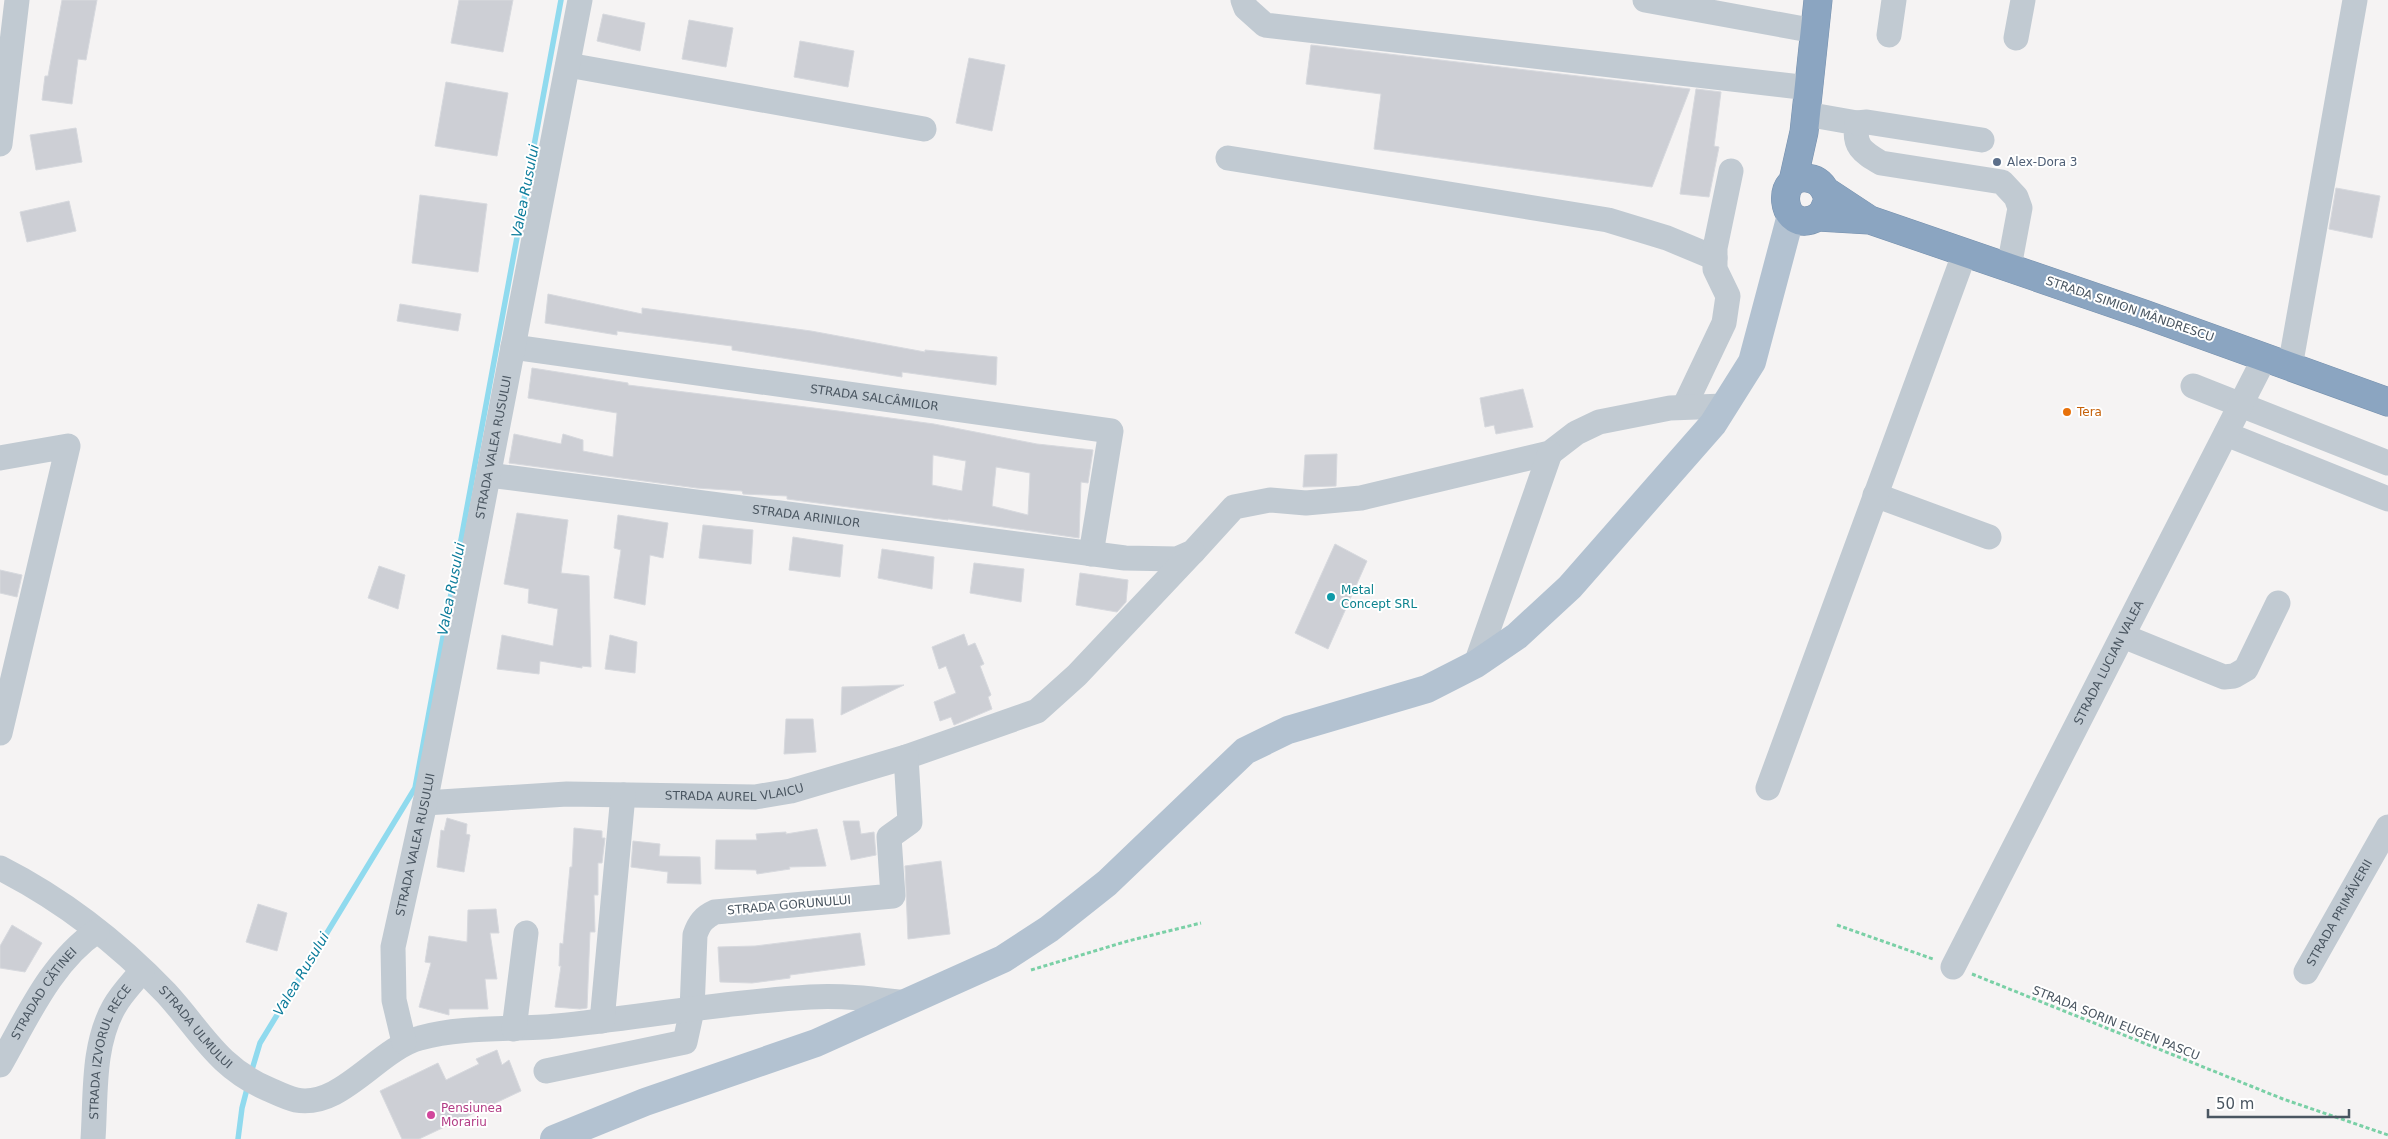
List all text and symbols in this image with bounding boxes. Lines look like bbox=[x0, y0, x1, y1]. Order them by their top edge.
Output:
water label: Valea Rusului bbox=[508, 143, 542, 239]
place label: Alex-Dora 3 bbox=[2007, 155, 2077, 169]
marker: Alex-Dora 3 bbox=[1991, 156, 2003, 168]
street label: STRADA SIMION MÂNDRESCU bbox=[2044, 273, 2216, 344]
street label: STRADA VALEA RUSULUI bbox=[473, 374, 514, 520]
street label: STRADA SALCÂMILOR bbox=[809, 382, 940, 414]
place label: Tera bbox=[2076, 405, 2102, 419]
marker: Tera bbox=[2061, 406, 2073, 418]
street label: STRADA ARINILOR bbox=[751, 502, 861, 530]
water label: Valea Rusului bbox=[434, 541, 468, 637]
place label: Metal Concept SRL bbox=[1341, 583, 1417, 611]
marker: Metal Concept SRL bbox=[1325, 591, 1337, 603]
street label: STRADA LUCIAN VALEA bbox=[2071, 597, 2147, 727]
street label: STRADA VALEA RUSULUI bbox=[393, 772, 438, 918]
street label: STRADA AUREL VLAICU bbox=[665, 781, 806, 804]
street label: STRADA PRIMĂVERII bbox=[2304, 857, 2375, 969]
street label: STRADA GORUNULUI bbox=[727, 893, 851, 917]
water label: Valea Rusului bbox=[270, 929, 332, 1019]
street label: STRADAD CĂTINEI bbox=[8, 945, 80, 1042]
street label: STRADA IZVORUL RECE bbox=[87, 982, 134, 1120]
street label: STRADA ULMULUI bbox=[156, 983, 235, 1072]
street label: STRADA SORIN EUGEN PASCU bbox=[2030, 983, 2202, 1063]
scale bar bbox=[2208, 1086, 2349, 1118]
text: 50 m bbox=[2216, 1095, 2254, 1113]
place label: Pensiunea Morariu bbox=[441, 1101, 502, 1129]
marker: Pensiunea Morariu bbox=[425, 1109, 437, 1121]

